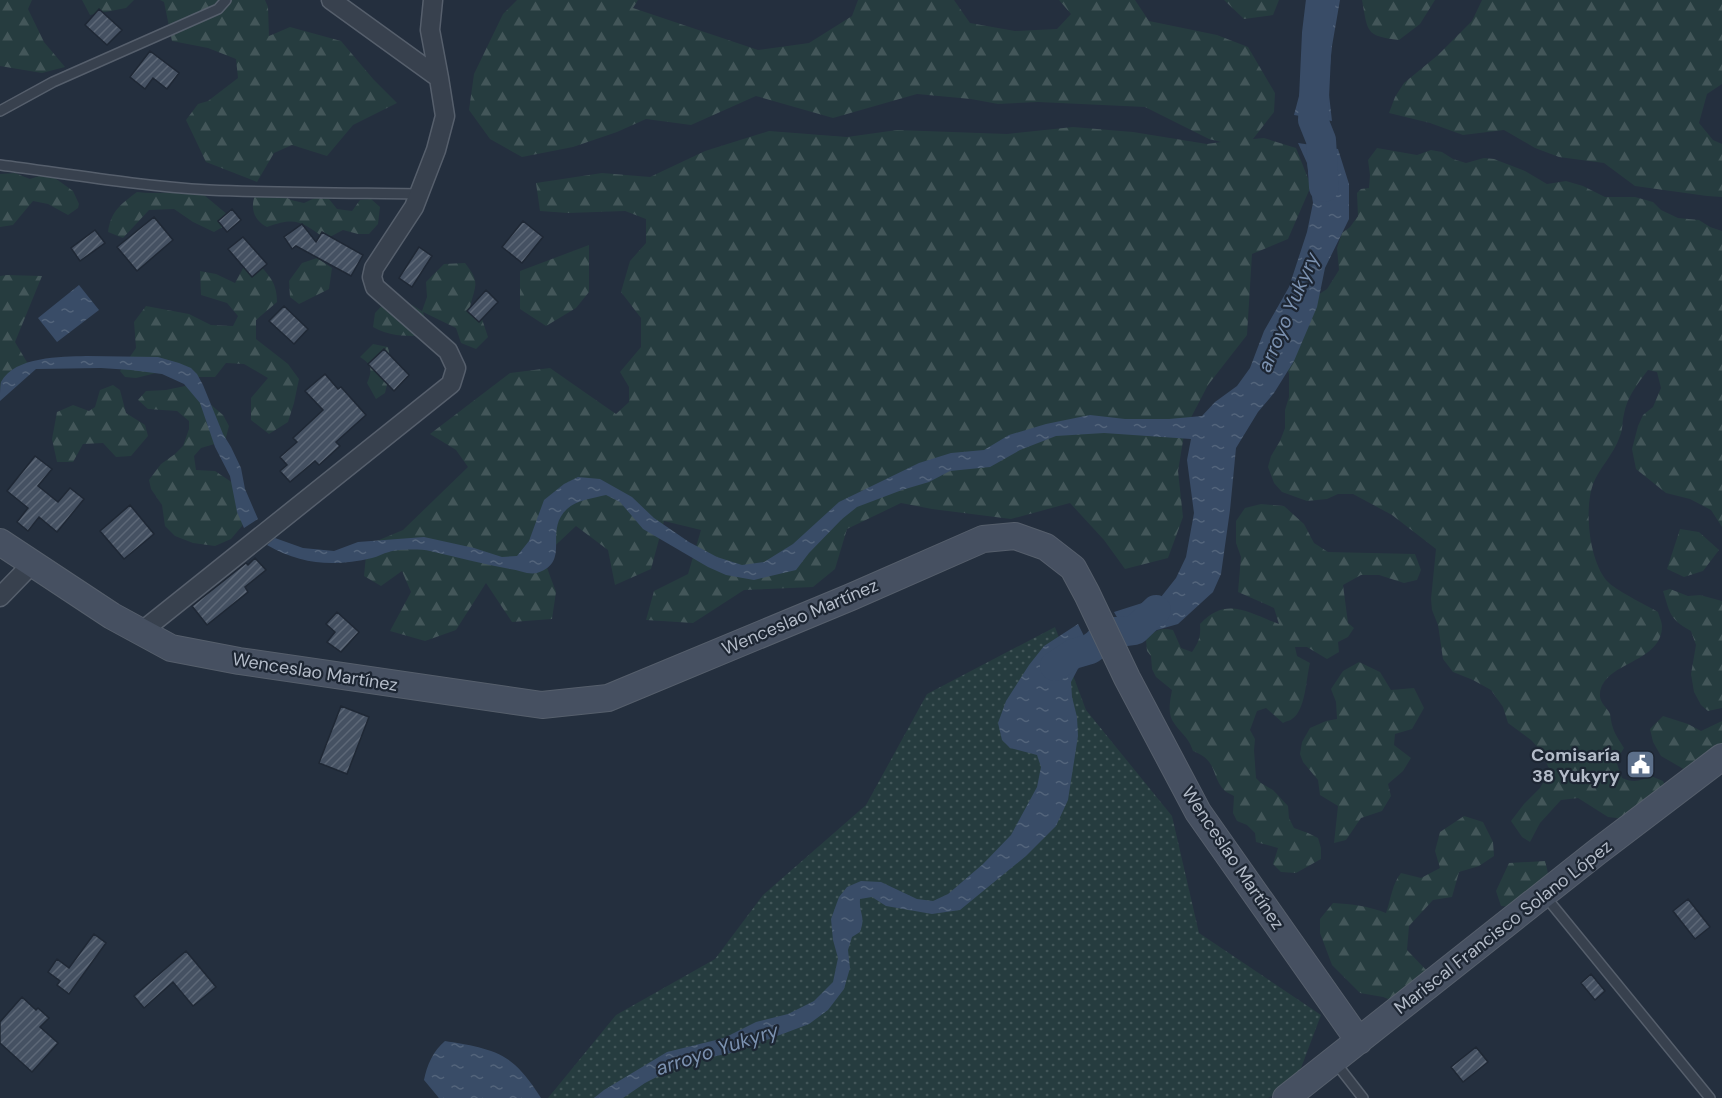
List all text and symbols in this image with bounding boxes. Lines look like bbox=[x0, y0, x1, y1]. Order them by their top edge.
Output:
water label: arroyo Yukyry bbox=[1251, 247, 1325, 376]
street label: Wenceslao Martínez bbox=[718, 573, 882, 661]
street label: Wenceslao Martínez bbox=[230, 647, 400, 697]
place label: Comisaría 38 Yukyry bbox=[1531, 743, 1620, 788]
public building icon: Comisaría 38 Yukyry bbox=[1625, 749, 1657, 781]
street label: Wenceslao Martínez bbox=[1176, 782, 1290, 934]
street label: Mariscal Francisco Solano López bbox=[1389, 834, 1617, 1020]
water label: arroyo Yukyry bbox=[652, 1017, 783, 1081]

